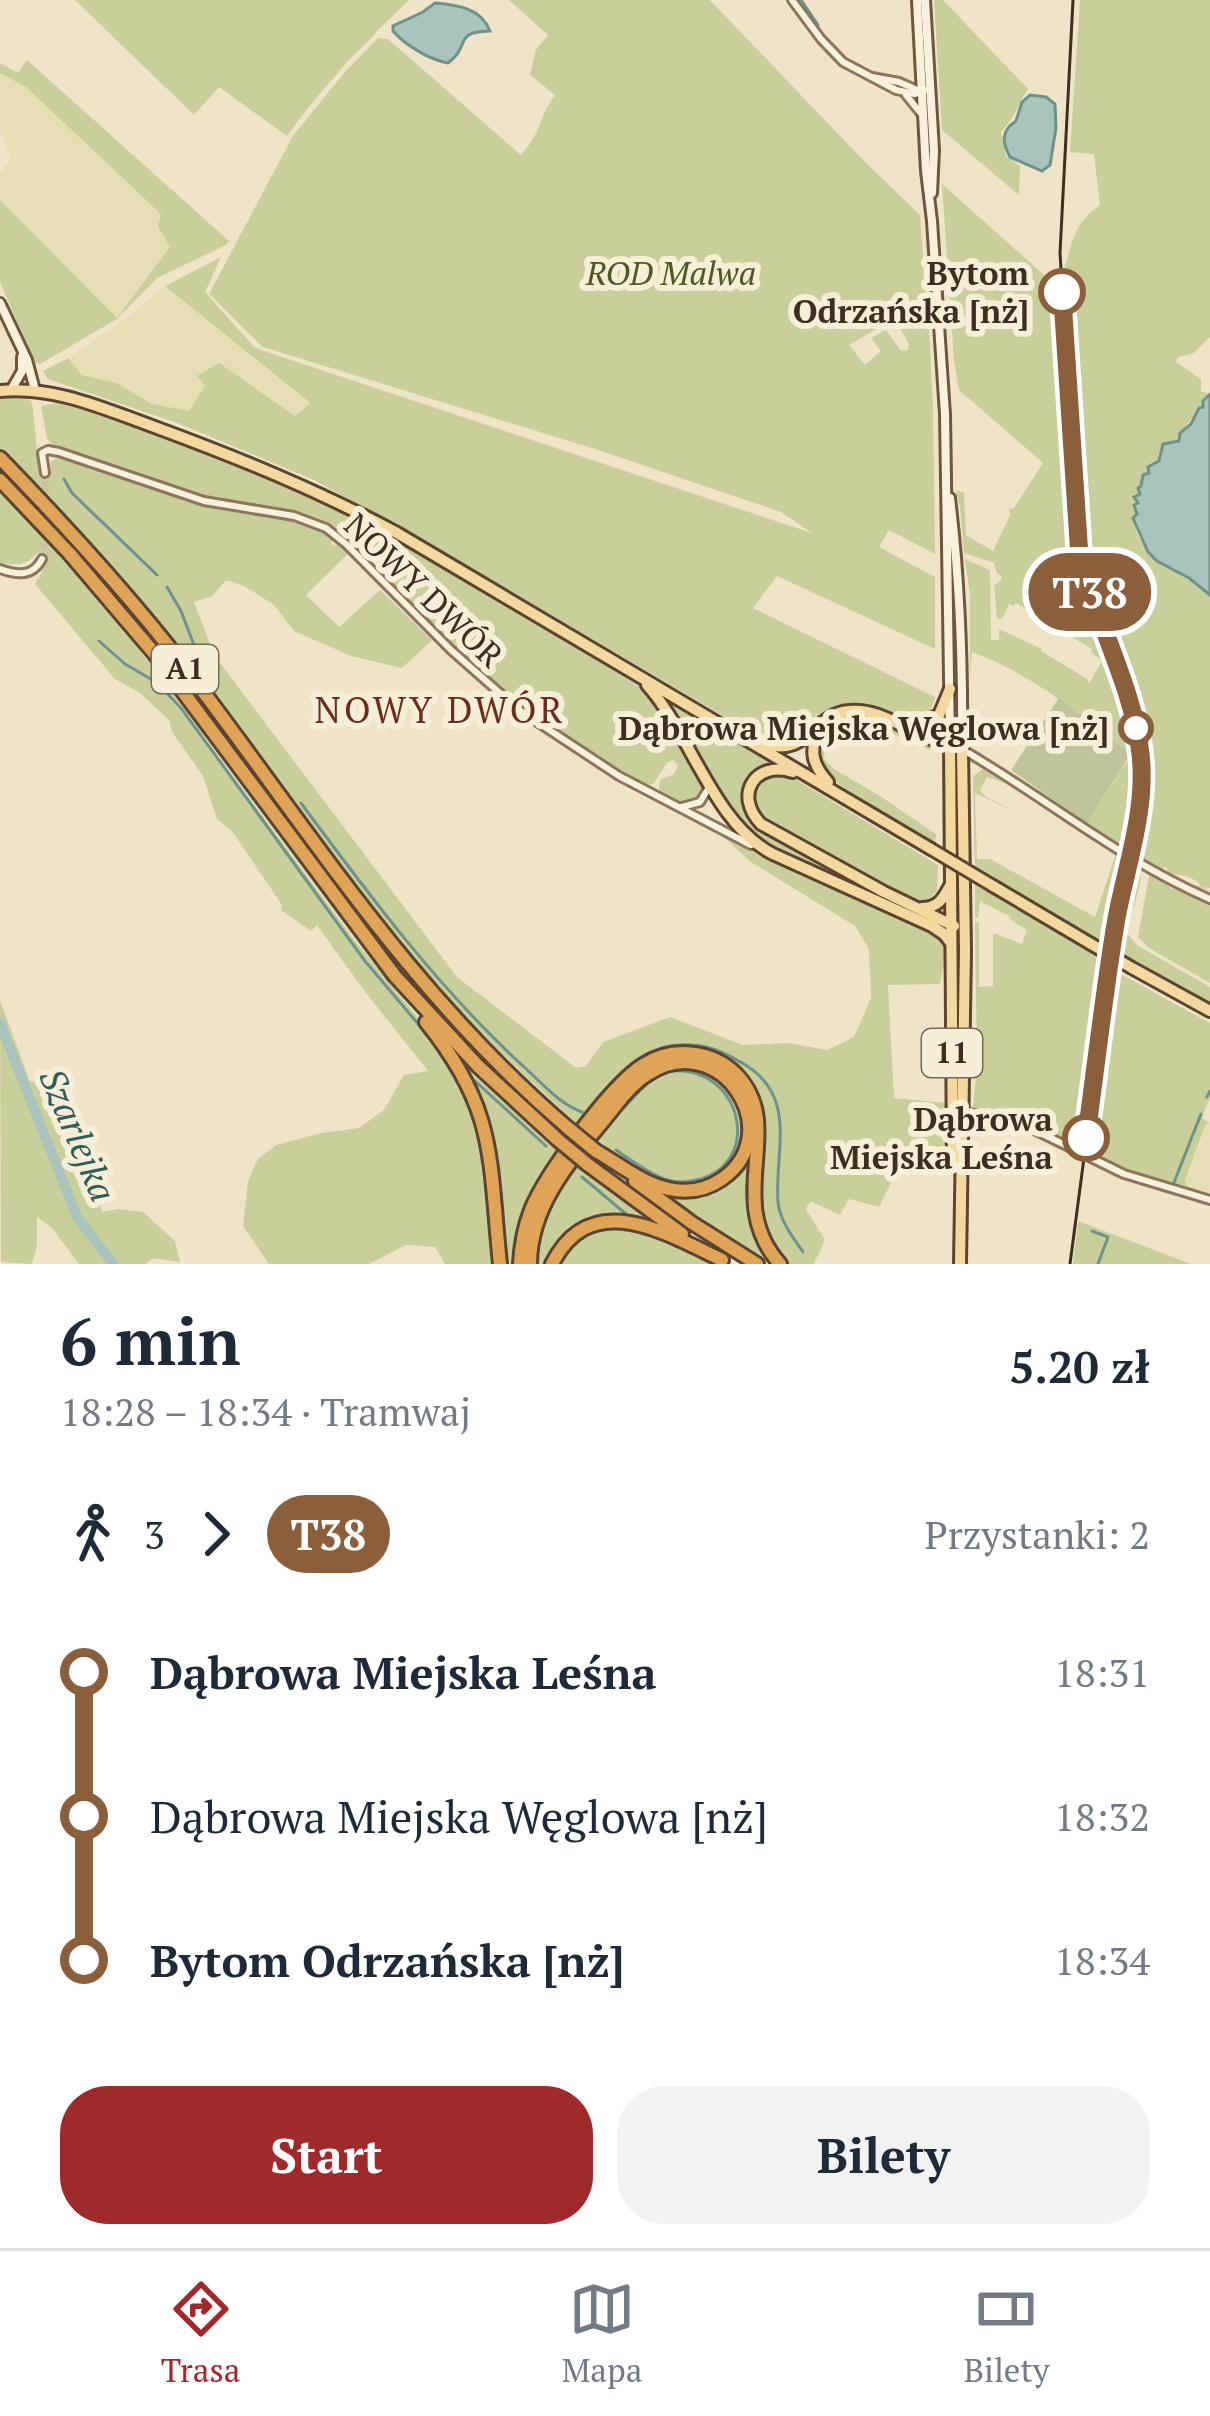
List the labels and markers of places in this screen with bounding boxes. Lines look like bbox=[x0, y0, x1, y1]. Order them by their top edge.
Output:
place label: Bytom Odrzańska [nż] bbox=[793, 251, 1030, 332]
marker: Bytom Odrzańska [nż] bbox=[1040, 270, 1084, 314]
place label: Dąbrowa Miejska Węglowa [nż] bbox=[618, 706, 1109, 749]
marker: Dąbrowa Miejska Węglowa [nż] bbox=[1120, 712, 1152, 744]
place label: Dąbrowa Miejska Leśna bbox=[830, 1097, 1053, 1178]
marker: Dąbrowa Miejska Leśna bbox=[1064, 1116, 1108, 1160]

